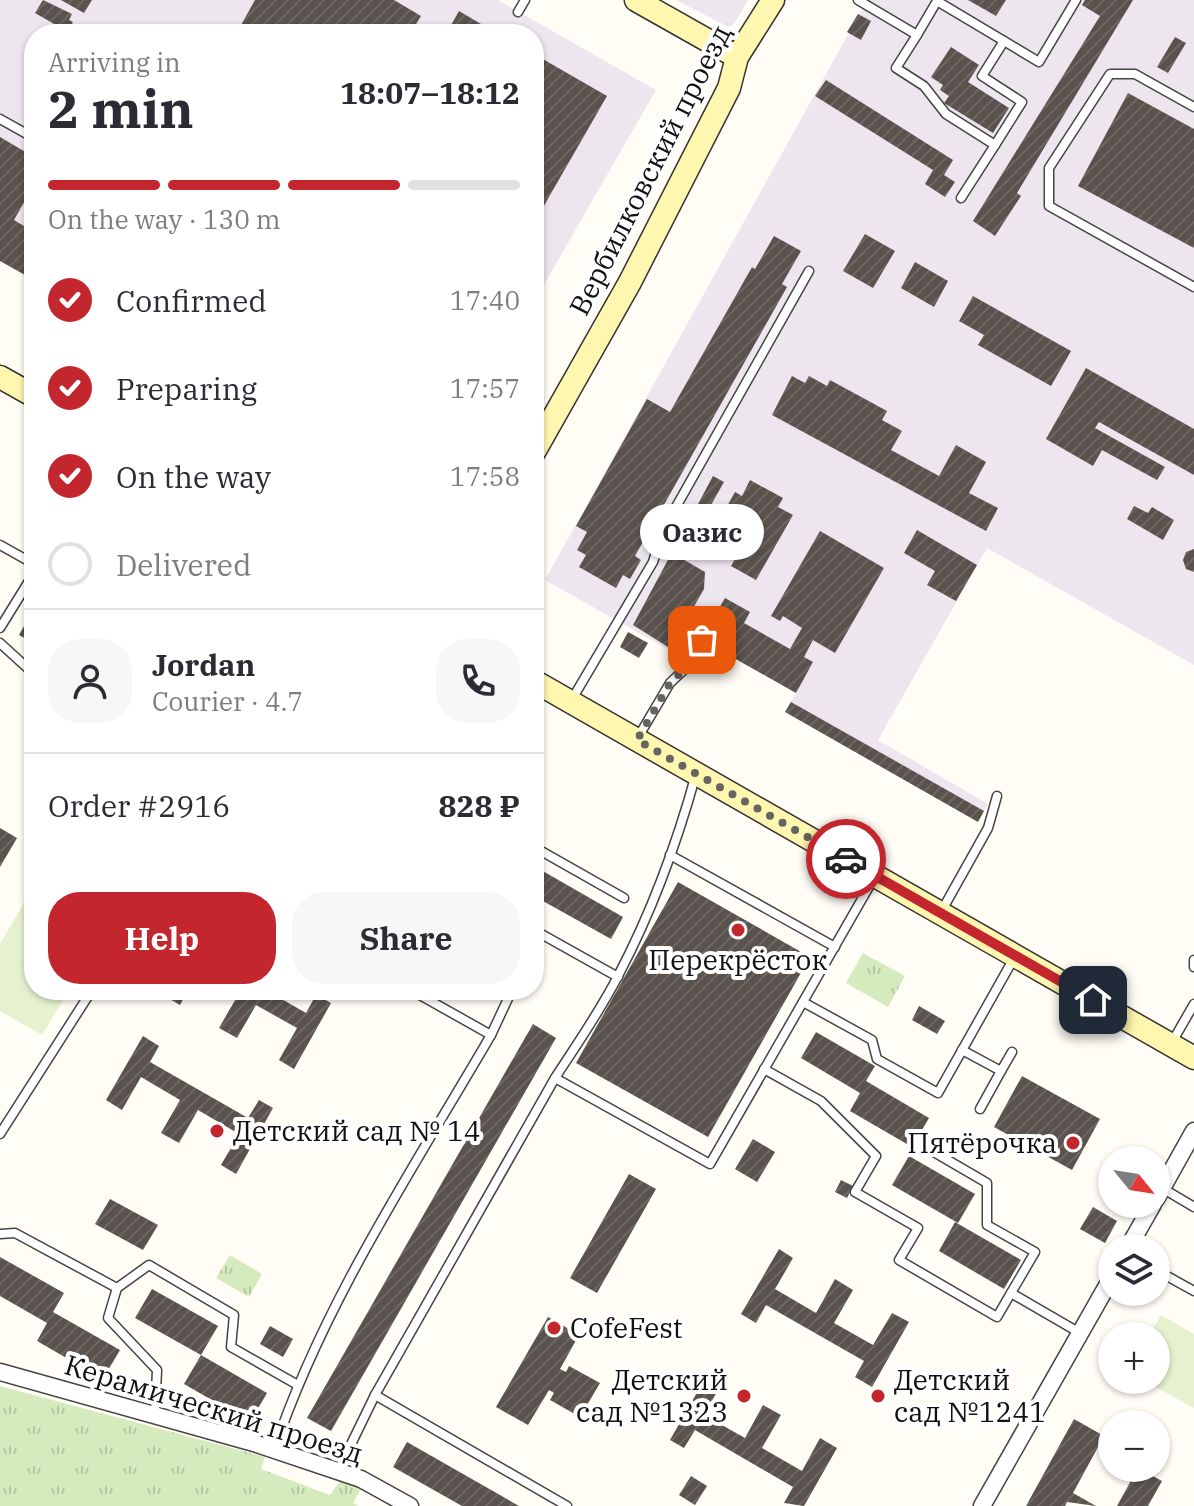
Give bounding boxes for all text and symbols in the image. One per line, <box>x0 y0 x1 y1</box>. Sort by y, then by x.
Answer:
street label: Вербилковский проезд <box>560 18 739 321</box>
text: Arriving in <box>48 45 181 79</box>
text: 18:07–18:12 <box>340 73 520 112</box>
text: 2 min <box>48 75 194 142</box>
text: On the way · 130 m <box>48 202 281 236</box>
icon: check <box>48 278 92 322</box>
text: Confirmed <box>116 281 267 320</box>
text: 17:40 <box>450 283 520 317</box>
icon: check <box>48 366 92 410</box>
text: Preparing <box>116 369 257 408</box>
text: 17:57 <box>450 371 520 405</box>
icon: check <box>48 454 92 498</box>
text: On the way <box>116 457 271 496</box>
text: 17:58 <box>450 459 520 493</box>
callout: Оазис <box>640 504 764 560</box>
text: Оазис <box>662 515 742 549</box>
text: Delivered <box>116 545 251 584</box>
pin <box>668 606 736 674</box>
icon: bag <box>680 618 724 662</box>
button: person <box>48 639 132 723</box>
button: phone <box>436 639 520 723</box>
text: Jordan <box>152 645 255 684</box>
text: Courier · 4.7 <box>152 684 303 718</box>
text: Order #2916 <box>48 786 230 825</box>
text: 828 ₽ <box>439 786 520 825</box>
courier <box>806 819 886 899</box>
icon: car <box>824 837 868 881</box>
button: Help <box>48 892 276 984</box>
button: Share <box>292 892 520 984</box>
marker: Перекрёсток <box>729 921 747 939</box>
place label: Перекрёсток <box>648 941 828 978</box>
pin <box>1059 966 1127 1034</box>
icon: home <box>1071 978 1115 1022</box>
place label: Детский сад № 14 <box>233 1112 481 1149</box>
marker: Детский сад № 14 <box>208 1122 226 1140</box>
place label: Пятёрочка <box>907 1124 1057 1161</box>
marker: Пятёрочка <box>1064 1134 1082 1152</box>
north arrow <box>1098 1146 1170 1218</box>
map controls <box>1098 1146 1170 1482</box>
button: layers <box>1098 1234 1170 1306</box>
place label: CofeFest <box>570 1309 683 1346</box>
marker: CofeFest <box>545 1319 563 1337</box>
button: + <box>1098 1322 1170 1394</box>
street label: Керамический проезд <box>60 1345 368 1472</box>
place label: Детский сад №1323 <box>576 1361 728 1430</box>
place label: Детский сад №1241 <box>894 1361 1046 1430</box>
marker: Детский сад №1323 <box>735 1387 753 1405</box>
marker: Детский сад №1241 <box>869 1387 887 1405</box>
button: − <box>1098 1410 1170 1482</box>

